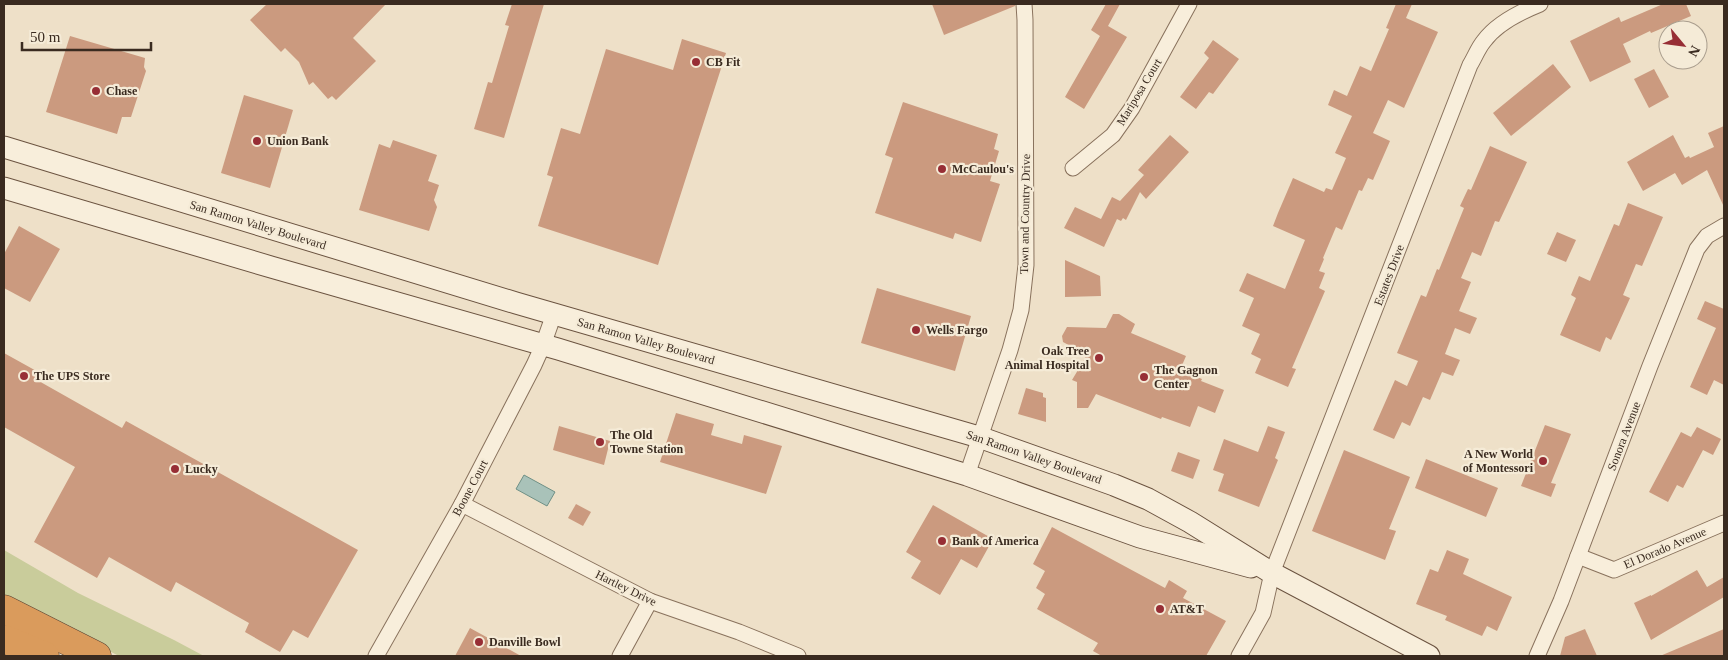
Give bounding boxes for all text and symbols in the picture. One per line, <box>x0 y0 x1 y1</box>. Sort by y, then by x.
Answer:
scale bar <box>22 20 151 52</box>
north arrow <box>1658 20 1708 70</box>
text: 50 m <box>30 29 61 45</box>
text: N <box>1685 43 1703 59</box>
place label: CB Fit <box>706 55 740 69</box>
street label: Mariposa Court <box>1114 55 1165 128</box>
marker: CB Fit <box>690 56 702 68</box>
place label: Chase <box>106 84 138 98</box>
marker: Chase <box>90 85 102 97</box>
place label: Union Bank <box>267 134 329 148</box>
marker: Union Bank <box>251 135 263 147</box>
street label: Town and Country Drive <box>1017 154 1033 274</box>
place label: McCaulou's <box>952 162 1014 176</box>
marker: McCaulou's <box>936 163 948 175</box>
street label: San Ramon Valley Boulevard <box>188 198 328 252</box>
street label: Estates Drive <box>1371 242 1407 308</box>
street label: San Ramon Valley Boulevard <box>576 315 716 367</box>
place label: Wells Fargo <box>926 323 988 337</box>
marker: Wells Fargo <box>910 324 922 336</box>
place label: Oak Tree Animal Hospital <box>1005 344 1090 372</box>
marker: Oak Tree Animal Hospital <box>1093 352 1105 364</box>
place label: The Gagnon Center <box>1154 363 1218 391</box>
place label: The UPS Store <box>34 369 110 383</box>
marker: The UPS Store <box>18 370 30 382</box>
marker: The Gagnon Center <box>1138 371 1150 383</box>
street label: Sonora Avenue <box>1604 400 1644 472</box>
street label: San Ramon Valley Boulevard <box>965 427 1103 487</box>
place label: The Old Towne Station <box>610 428 684 456</box>
marker: The Old Towne Station <box>594 436 606 448</box>
place label: A New World of Montessori <box>1463 447 1534 475</box>
marker: A New World of Montessori <box>1537 455 1549 467</box>
street label: Boone Court <box>449 457 491 519</box>
place label: Lucky <box>185 462 218 476</box>
marker: Lucky <box>169 463 181 475</box>
street label: El Dorado Avenue <box>1622 524 1708 572</box>
place label: Bank of America <box>952 534 1039 548</box>
marker: Bank of America <box>936 535 948 547</box>
street label: Hartley Drive <box>593 567 659 609</box>
place label: AT&T <box>1170 602 1204 616</box>
marker: AT&T <box>1154 603 1166 615</box>
place label: Danville Bowl <box>489 635 561 649</box>
marker: Danville Bowl <box>473 636 485 648</box>

